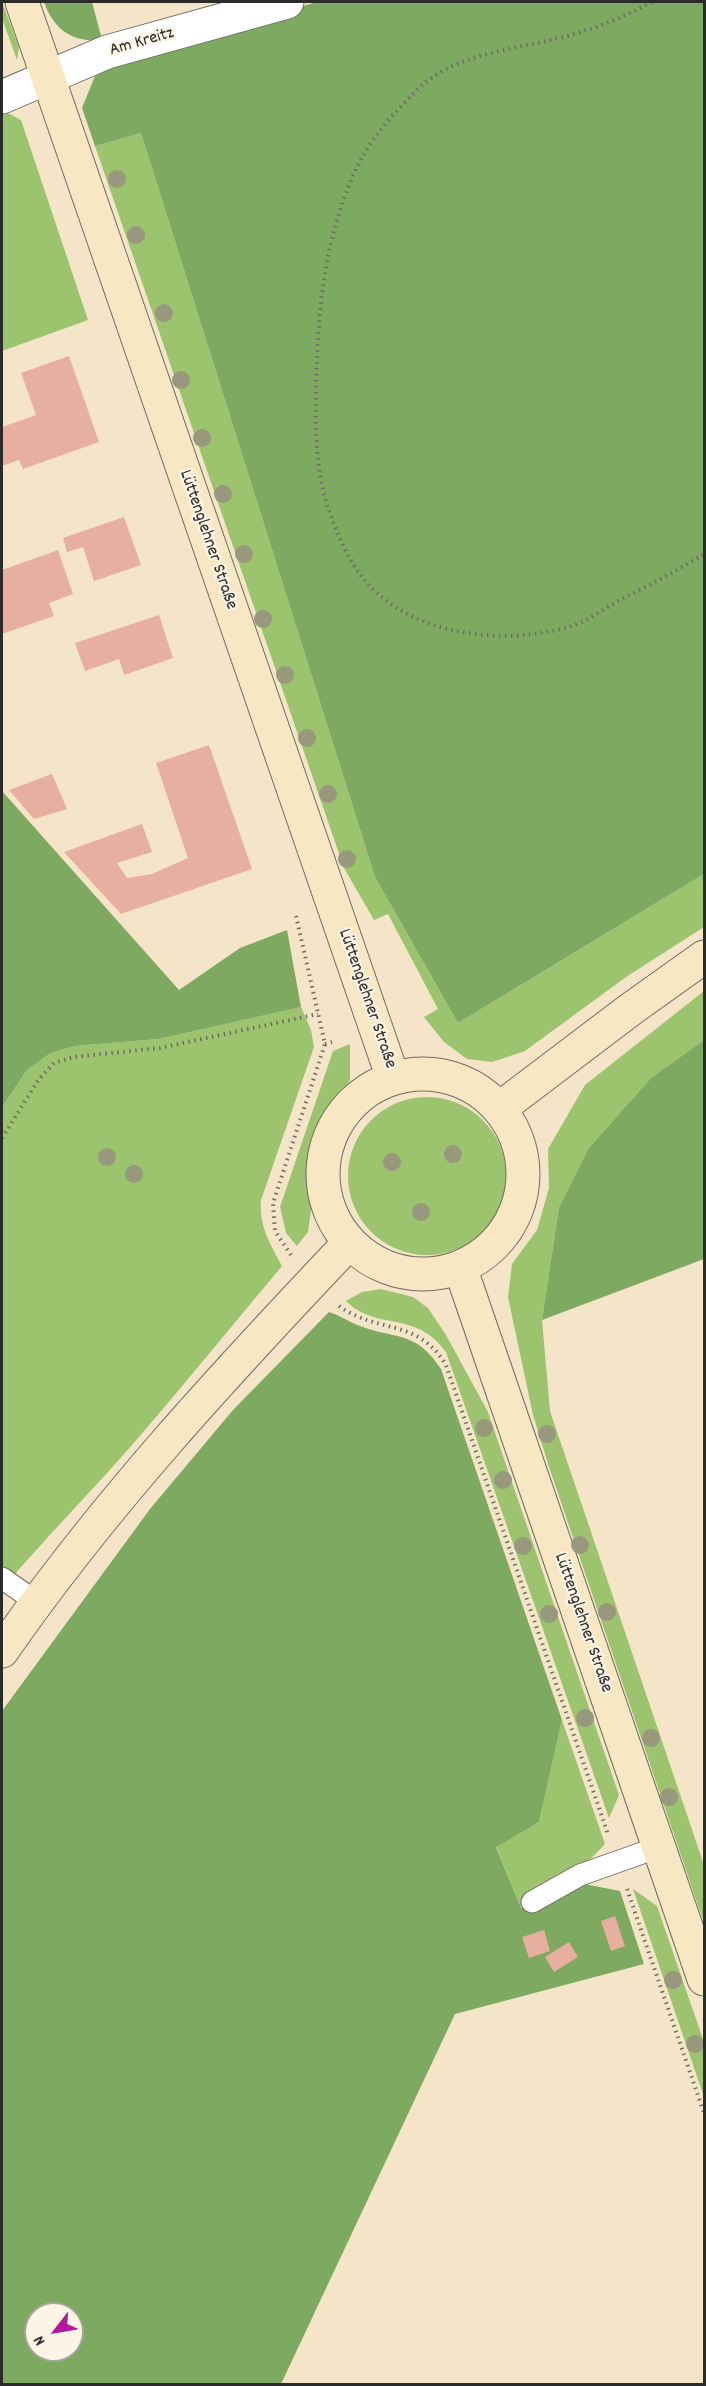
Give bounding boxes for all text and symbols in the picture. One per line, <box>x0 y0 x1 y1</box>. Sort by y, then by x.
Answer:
street label: Am Kreitz <box>107 24 177 62</box>
street label: Lüttenglehner Straße <box>173 467 241 613</box>
street label: Lüttenglehner Straße <box>332 926 400 1072</box>
street label: Lüttenglehner Straße <box>548 1550 616 1696</box>
north arrow <box>24 2302 84 2362</box>
text: N <box>28 2331 52 2350</box>

